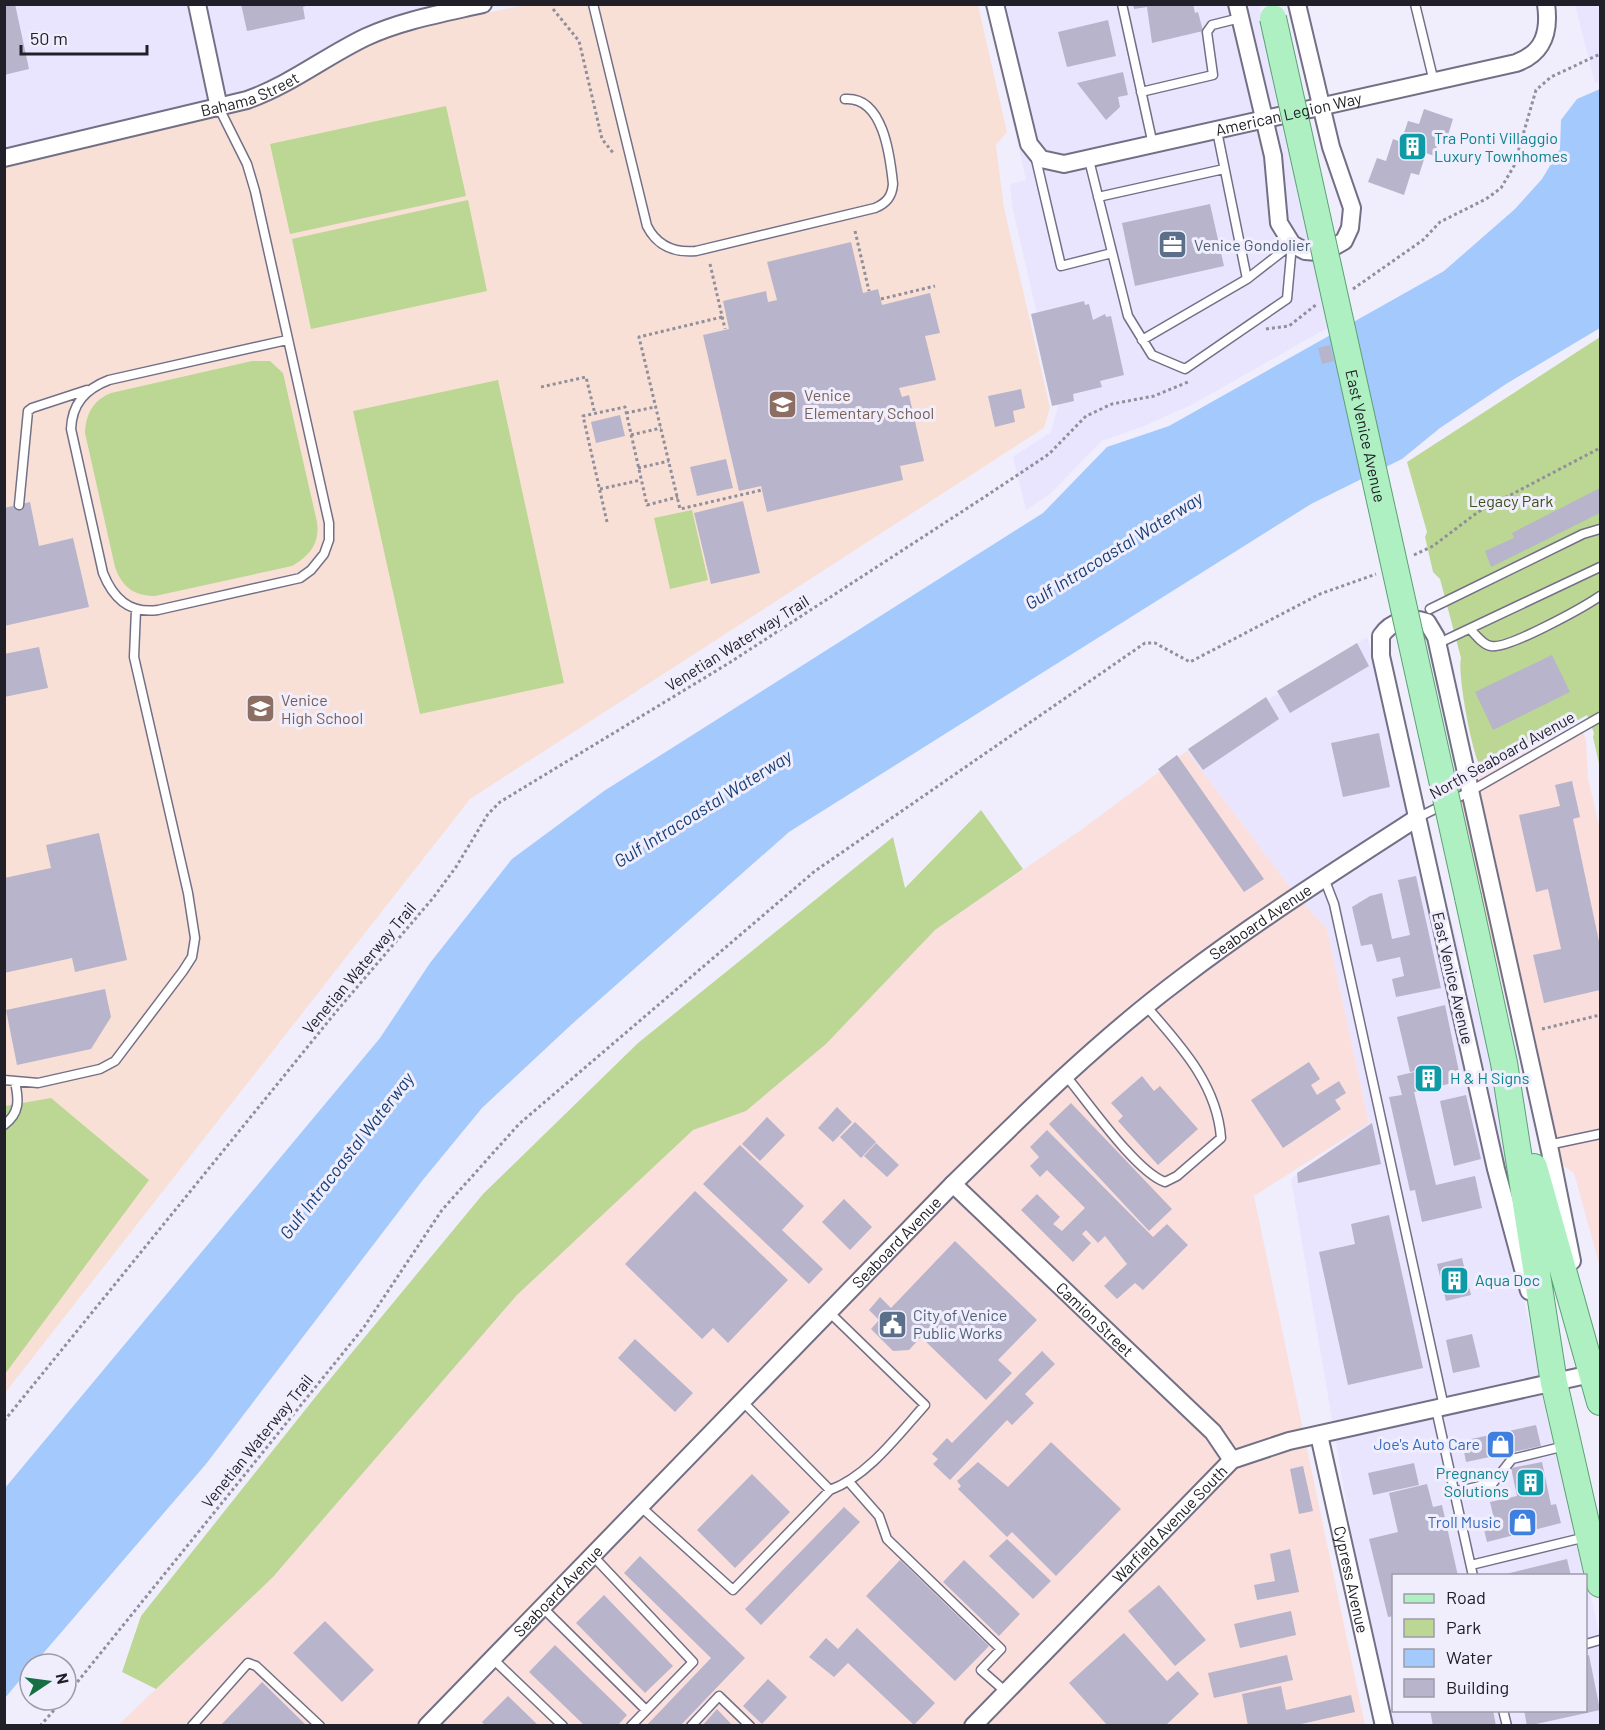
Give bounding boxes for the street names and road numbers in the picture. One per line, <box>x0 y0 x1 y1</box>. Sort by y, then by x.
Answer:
street label: Bahama Street <box>199 67 302 120</box>
street label: American Legion Way <box>1214 88 1364 139</box>
street label: East Venice Avenue <box>1342 368 1390 504</box>
street label: Venetian Waterway Trail <box>661 591 812 695</box>
street label: North Seaboard Avenue <box>1426 707 1578 802</box>
street label: Seaboard Avenue <box>1205 879 1315 963</box>
street label: Venetian Waterway Trail <box>298 898 419 1037</box>
street label: East Venice Avenue <box>1429 910 1478 1046</box>
street label: Seaboard Avenue <box>847 1192 945 1292</box>
street label: Camion Street <box>1053 1278 1138 1360</box>
street label: Venetian Waterway Trail <box>197 1370 316 1511</box>
street label: Warfield Avenue South <box>1108 1461 1231 1586</box>
street label: Cypress Avenue <box>1331 1524 1373 1635</box>
street label: Seaboard Avenue <box>509 1541 606 1640</box>

